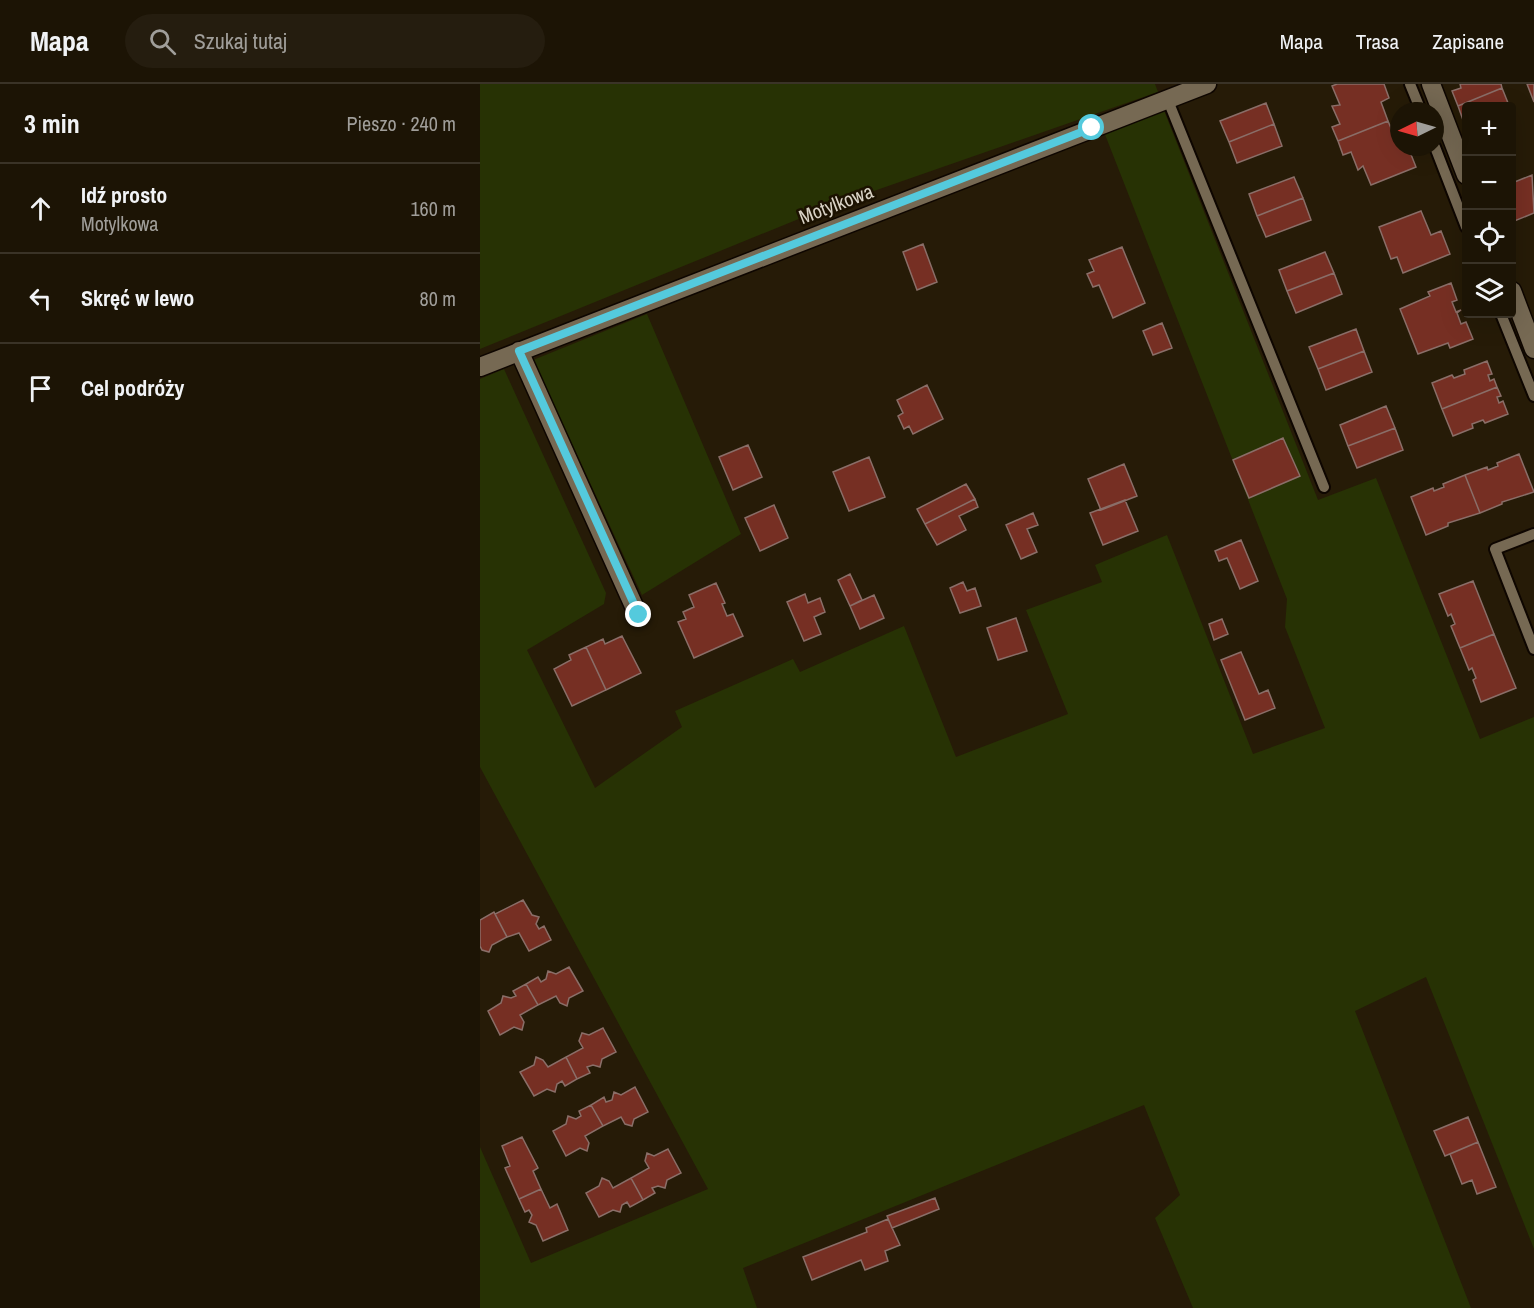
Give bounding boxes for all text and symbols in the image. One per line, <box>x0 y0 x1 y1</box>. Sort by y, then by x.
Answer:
search box <box>125 14 545 68</box>
text: Mapa <box>30 22 89 60</box>
icon: search <box>146 25 179 58</box>
text: Szukaj tutaj <box>194 26 287 56</box>
text: Mapa <box>1280 27 1323 56</box>
text: Trasa <box>1356 27 1399 56</box>
text: Zapisane <box>1432 27 1504 56</box>
north arrow <box>1390 102 1444 156</box>
map controls <box>1462 102 1516 318</box>
button: + <box>1462 102 1516 156</box>
text: 3 min <box>24 106 80 141</box>
text: Pieszo · 240 m <box>347 110 456 137</box>
route start <box>1078 114 1104 140</box>
button: − <box>1462 156 1516 210</box>
street label: Motylkowa <box>795 177 877 230</box>
text: Idź prosto <box>81 180 167 210</box>
icon: ahead <box>24 192 57 225</box>
text: 160 m <box>410 195 456 222</box>
text: Motylkowa <box>81 210 158 237</box>
button: locate <box>1462 210 1516 264</box>
button: layers <box>1462 264 1516 318</box>
icon: left <box>24 282 57 315</box>
text: Skręć w lewo <box>81 283 194 313</box>
text: 80 m <box>420 285 456 312</box>
icon: arrive <box>24 372 57 405</box>
text: Cel podróży <box>81 373 184 403</box>
route end <box>625 601 651 627</box>

